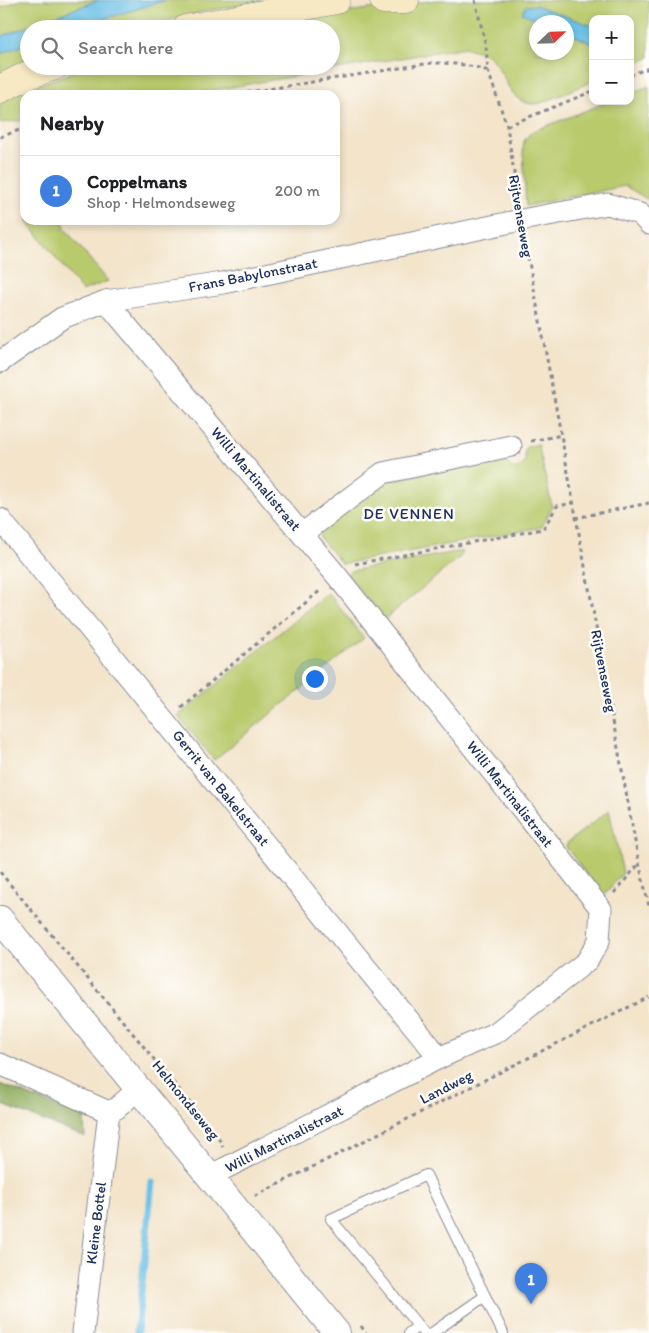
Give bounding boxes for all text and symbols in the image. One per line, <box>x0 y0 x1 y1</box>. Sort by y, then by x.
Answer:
north arrow <box>529 15 574 60</box>
map controls <box>589 15 634 105</box>
button: + <box>589 15 634 60</box>
search box <box>20 20 340 75</box>
icon: search <box>38 34 66 62</box>
text: Search here <box>78 36 173 59</box>
button: − <box>589 60 634 105</box>
text: Nearby <box>40 110 104 135</box>
text: Coppelmans <box>87 170 187 193</box>
street label: Rijtvenseweg <box>505 173 537 259</box>
text: 1 <box>52 181 60 200</box>
text: 200 m <box>275 181 320 200</box>
text: Shop · Helmondseweg <box>87 193 235 212</box>
street label: Frans Babylonstraat <box>187 254 319 296</box>
street label: Willi Martinalistraat <box>207 423 305 535</box>
district label: DE VENNEN <box>363 504 455 523</box>
street label: Rijtvenseweg <box>587 628 621 714</box>
your location <box>302 666 328 692</box>
street label: Gerrit van Bakelstraat <box>169 726 274 850</box>
street label: Willi Martinalistraat <box>463 737 557 851</box>
street label: Helmondseweg <box>148 1057 224 1144</box>
street label: Landweg <box>417 1066 476 1108</box>
street label: Willi Martinalistraat <box>222 1101 346 1177</box>
street label: Kleine Bottel <box>82 1180 110 1265</box>
pin: 1 <box>515 1263 547 1304</box>

